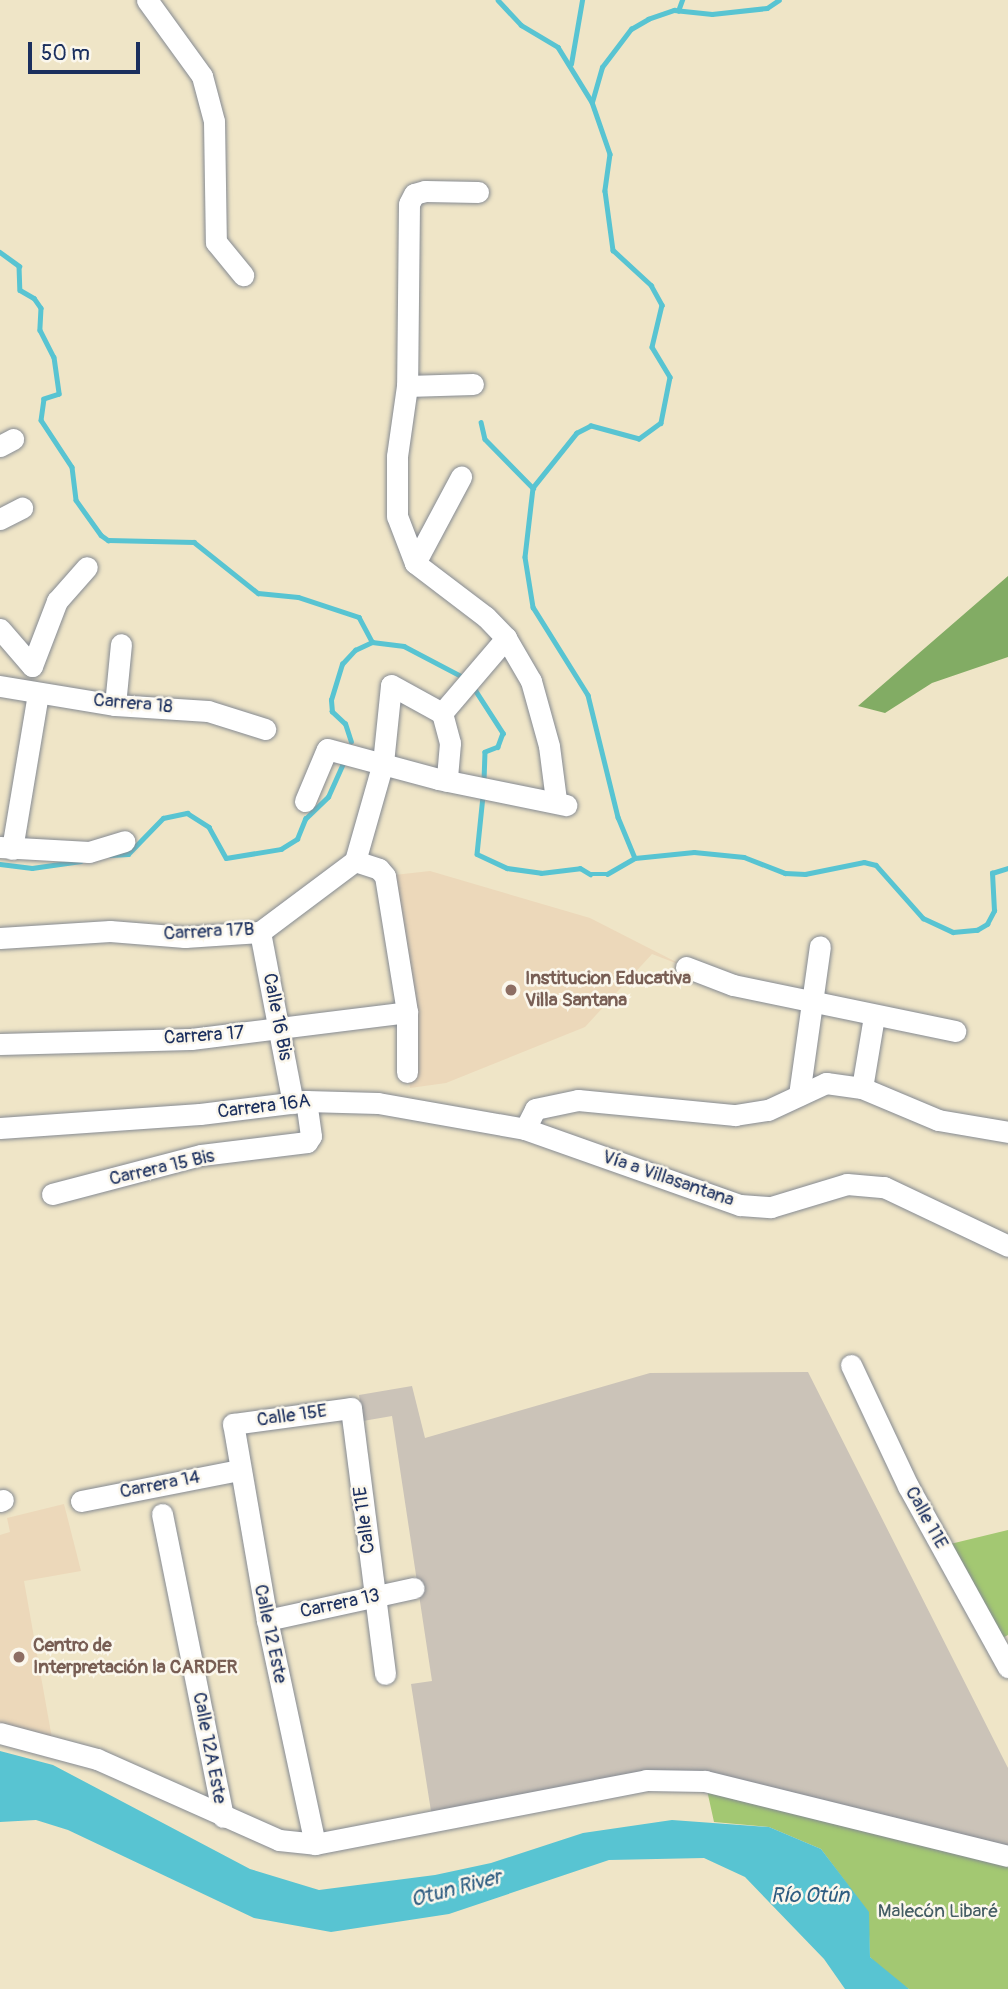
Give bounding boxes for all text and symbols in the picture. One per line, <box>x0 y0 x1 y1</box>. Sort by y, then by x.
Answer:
scale bar <box>32 28 144 72</box>
text: 50 m <box>41 40 90 67</box>
street label: Carrera 18 <box>92 689 174 719</box>
street label: Carrera 17B <box>163 918 255 946</box>
place label: Institucion Educativa Villa Santana <box>525 968 691 1012</box>
street label: Calle 16 Bis <box>257 971 297 1063</box>
marker: Institucion Educativa Villa Santana <box>503 982 519 998</box>
street label: Carrera 17 <box>163 1022 245 1050</box>
street label: Carrera 16A <box>216 1090 312 1124</box>
street label: Carrera 15 Bis <box>107 1145 217 1191</box>
street label: Vía a Villasantana <box>599 1146 737 1212</box>
street label: Calle 15E <box>255 1400 329 1432</box>
street label: Carrera 14 <box>118 1466 202 1504</box>
street label: Calle 11E <box>900 1483 952 1553</box>
street label: Calle 11E <box>350 1485 380 1555</box>
street label: Calle 12 Este <box>248 1582 292 1686</box>
street label: Carrera 13 <box>298 1584 382 1624</box>
place label: Centro de Interpretación la CARDER <box>33 1635 238 1679</box>
marker: Centro de Interpretación la CARDER <box>11 1649 27 1665</box>
street label: Calle 12A Este <box>187 1690 231 1806</box>
water label: Otun River <box>408 1865 504 1913</box>
water label: Río Otún <box>771 1883 849 1909</box>
park label: Malecón Libaré <box>878 1901 998 1923</box>

